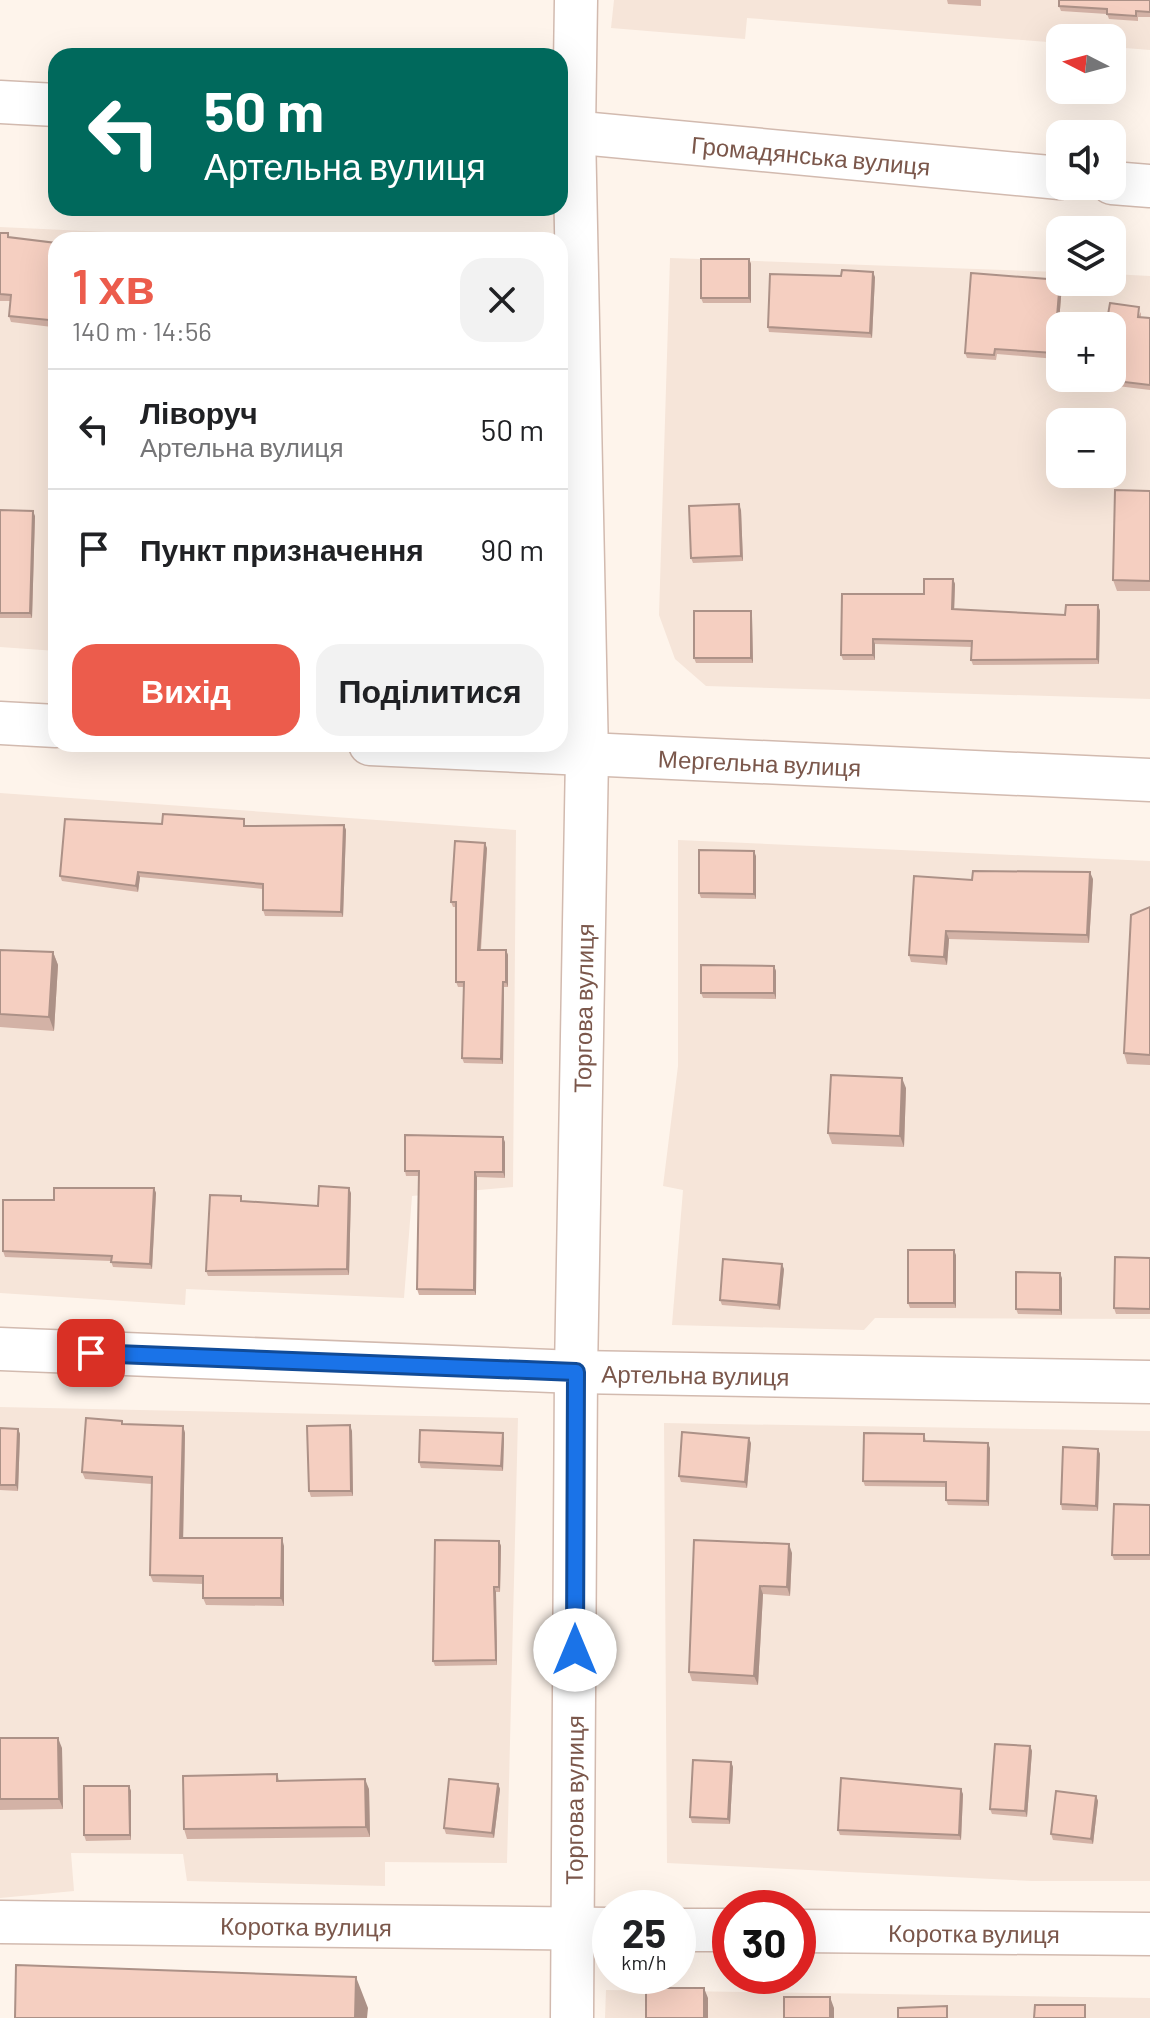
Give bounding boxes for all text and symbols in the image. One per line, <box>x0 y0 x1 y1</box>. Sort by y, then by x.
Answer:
north arrow <box>1046 24 1126 104</box>
map controls <box>1046 24 1126 488</box>
text: 50 m <box>204 76 324 143</box>
icon: left <box>72 80 176 184</box>
button: sound <box>1046 120 1126 200</box>
street label: Громадянська вулиця <box>690 129 932 180</box>
text: Артельна вулиця <box>204 144 486 187</box>
button: layers <box>1046 216 1126 296</box>
text: 1 хв <box>72 256 155 314</box>
button: close <box>460 258 544 342</box>
button: + <box>1046 312 1126 392</box>
text: 140 m · 14:56 <box>72 315 212 346</box>
text: Ліворуч <box>140 394 258 430</box>
icon: left <box>72 407 116 451</box>
button: − <box>1046 408 1126 488</box>
text: 50 m <box>481 411 544 447</box>
text: Артельна вулиця <box>140 431 344 462</box>
icon: arrive <box>72 527 116 571</box>
text: Пункт призначення <box>140 531 424 567</box>
text: 90 m <box>481 531 544 567</box>
button: Вихід <box>72 644 300 736</box>
button: Поділитися <box>316 644 544 736</box>
street label: Мергельна вулиця <box>657 743 862 781</box>
street label: Торгова вулиця <box>566 923 599 1093</box>
pin <box>57 1319 125 1387</box>
icon: arrive <box>69 1331 113 1375</box>
street label: Артельна вулиця <box>601 1358 790 1390</box>
position arrow <box>533 1608 617 1692</box>
street label: Торгова вулиця <box>558 1715 588 1885</box>
speed limit sign: 30 <box>712 1890 816 1994</box>
text: 25 <box>622 1908 666 1956</box>
street label: Коротка вулиця <box>220 1910 392 1941</box>
street label: Коротка вулиця <box>888 1917 1060 1948</box>
text: km/h <box>621 1950 667 1974</box>

